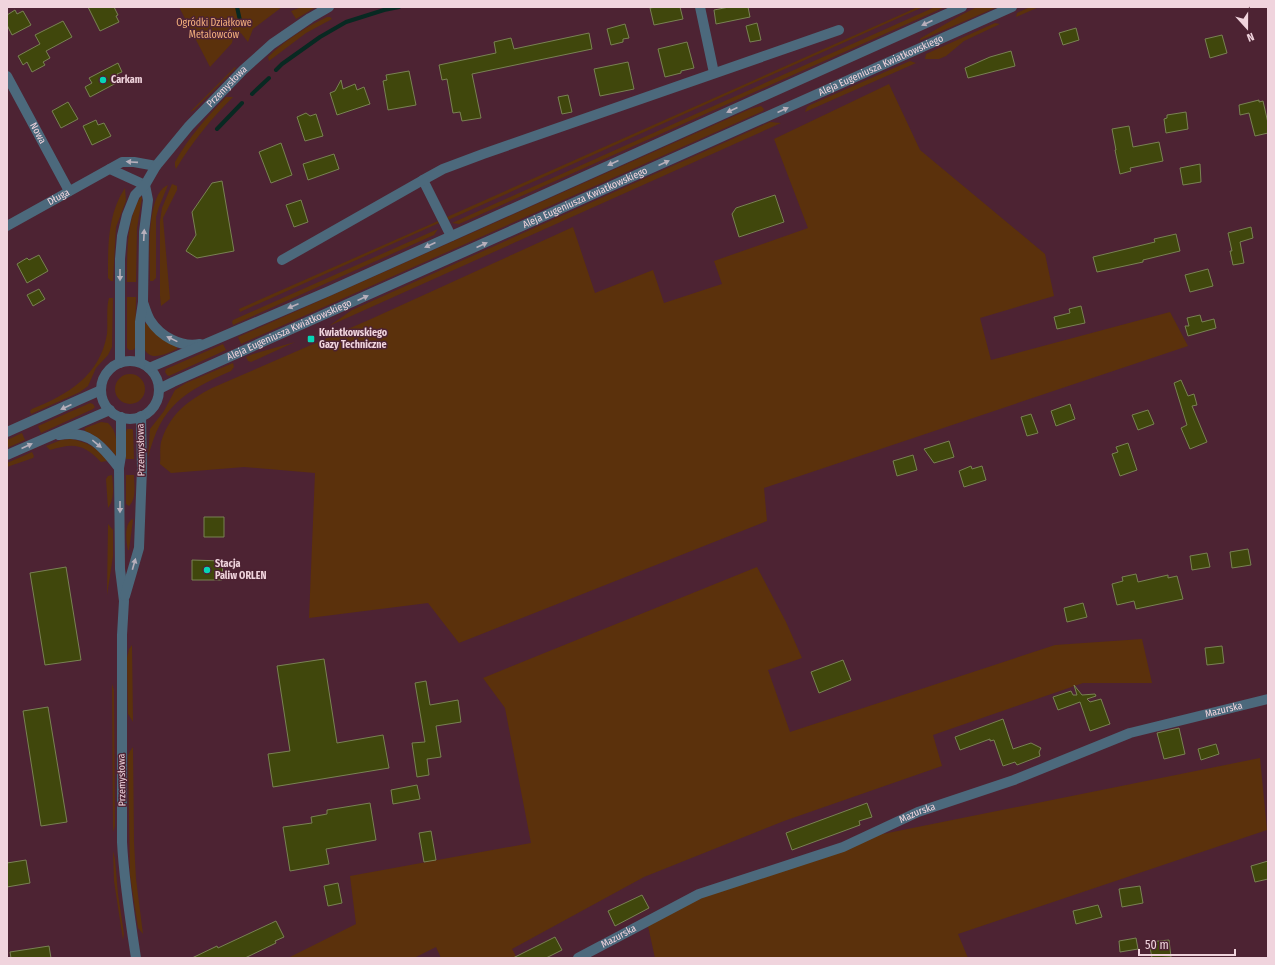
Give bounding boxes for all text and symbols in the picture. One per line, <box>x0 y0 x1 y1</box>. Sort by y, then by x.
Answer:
north arrow <box>1227 8 1267 48</box>
park label: Ogródki Działkowe Metalowców <box>176 17 252 41</box>
one-way arrow <box>921 20 932 26</box>
text: N <box>1245 30 1256 44</box>
street label: Aleja Eugeniusza Kwiatkowskiego <box>817 32 945 99</box>
street label: Przemysłowa <box>204 63 250 110</box>
place label: Carkam <box>111 74 143 86</box>
marker: Carkam <box>98 75 108 85</box>
one-way arrow <box>726 107 737 113</box>
one-way arrow <box>777 107 788 113</box>
street label: Nowa <box>27 120 49 146</box>
one-way arrow <box>126 159 138 166</box>
one-way arrow <box>607 160 619 167</box>
one-way arrow <box>658 160 670 166</box>
street label: Aleja Eugeniusza Kwiatkowskiego <box>521 165 649 231</box>
street label: Długa <box>45 186 72 208</box>
one-way arrow <box>140 229 147 241</box>
one-way arrow <box>476 241 488 247</box>
one-way arrow <box>425 242 436 248</box>
one-way arrow <box>117 269 123 282</box>
one-way arrow <box>357 295 369 301</box>
street label: Aleja Eugeniusza Kwiatkowskiego <box>225 297 354 363</box>
one-way arrow <box>288 303 299 309</box>
place label: Kwiatkowskiego Gazy Techniczne <box>319 327 388 351</box>
marker: Kwiatkowskiego Gazy Techniczne <box>306 334 316 344</box>
one-way arrow <box>167 336 178 343</box>
one-way arrow <box>60 404 71 410</box>
street label: Przemysłowa <box>135 423 147 477</box>
one-way arrow <box>92 440 103 448</box>
one-way arrow <box>21 443 33 449</box>
one-way arrow <box>117 501 123 514</box>
one-way arrow <box>132 558 138 570</box>
place label: Stacja Paliw ORLEN <box>215 558 266 582</box>
marker: Stacja Paliw ORLEN <box>202 565 212 575</box>
street label: Mazurska <box>1204 699 1244 720</box>
street label: Przemysłowa <box>116 753 128 807</box>
street label: Mazurska <box>897 801 937 826</box>
street label: Mazurska <box>599 922 638 951</box>
scale bar <box>1139 931 1235 957</box>
text: 50 m <box>1145 938 1169 952</box>

